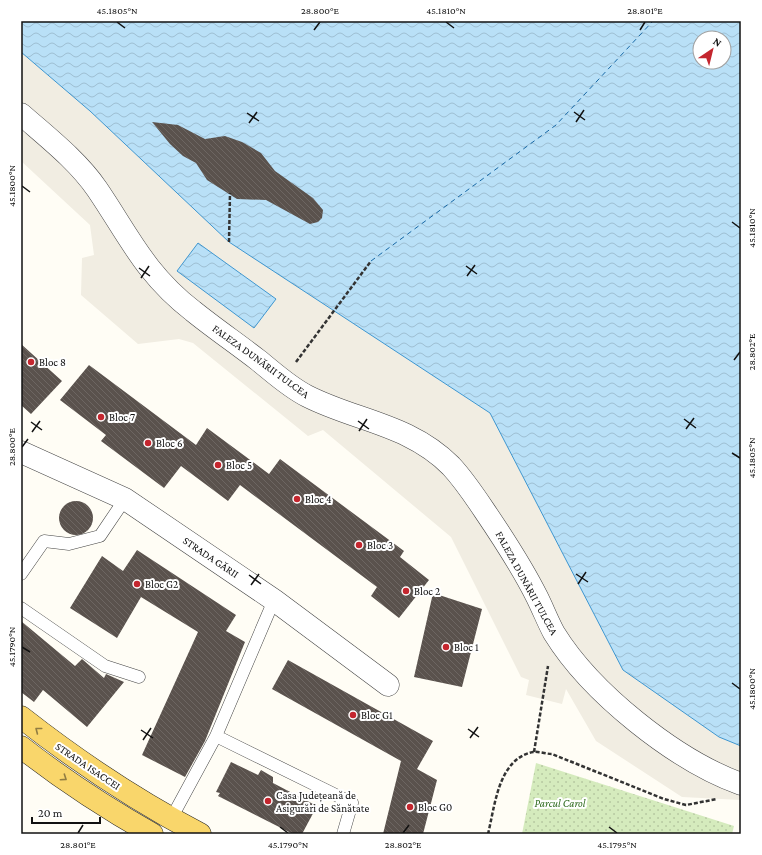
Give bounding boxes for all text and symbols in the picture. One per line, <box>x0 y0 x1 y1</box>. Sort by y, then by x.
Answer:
text: 45.1805°N <box>96 5 138 16</box>
text: 28.800°E <box>301 5 340 16</box>
text: 45.1810°N <box>426 5 466 16</box>
text: 28.801°E <box>627 5 663 16</box>
north arrow <box>692 30 732 70</box>
text: N <box>711 35 725 49</box>
text: 45.1800°N <box>6 165 17 207</box>
text: 45.1810°N <box>746 208 757 248</box>
street label: FALEZA DUNĂRII TULCEA <box>210 322 312 401</box>
text: 28.802°E <box>746 333 757 370</box>
place label: Bloc 8 <box>39 356 66 368</box>
marker: Bloc 8 <box>26 357 36 367</box>
place label: Bloc 7 <box>109 411 135 423</box>
marker: Bloc 7 <box>96 412 106 422</box>
text: 28.800°E <box>6 427 17 466</box>
place label: Bloc 6 <box>156 437 183 449</box>
text: 45.1805°N <box>746 437 757 479</box>
marker: Bloc 6 <box>143 438 153 448</box>
place label: Bloc 5 <box>226 459 252 471</box>
marker: Bloc 5 <box>213 460 223 470</box>
place label: Bloc 4 <box>305 493 332 505</box>
marker: Bloc 4 <box>292 494 302 504</box>
street label: FALEZA DUNĂRII TULCEA <box>493 529 561 638</box>
street label: STRADA GĂRII <box>181 534 241 580</box>
place label: Bloc 3 <box>367 539 393 551</box>
marker: Bloc 3 <box>354 540 364 550</box>
place label: Bloc G2 <box>145 578 178 590</box>
marker: Bloc G2 <box>132 579 142 589</box>
place label: Bloc 2 <box>414 585 440 597</box>
marker: Bloc 2 <box>401 586 411 596</box>
text: 45.1790°N <box>6 626 17 667</box>
place label: Bloc 1 <box>454 641 479 653</box>
marker: Bloc 1 <box>441 642 451 652</box>
text: 45.1800°N <box>746 668 757 710</box>
place label: Bloc G1 <box>361 709 393 721</box>
marker: Bloc G1 <box>348 710 358 720</box>
one-way arrow <box>35 728 42 735</box>
street label: STRADA ISACCEI <box>53 740 123 792</box>
one-way arrow <box>60 774 67 781</box>
place label: Casa Județeană de Asigurări de Sănătate <box>276 789 369 815</box>
marker: Casa Județeană de Asigurări de Sănătate <box>263 796 273 806</box>
park label: Parcul Carol <box>535 797 586 809</box>
scale bar <box>32 799 100 825</box>
place label: Bloc G0 <box>418 801 452 813</box>
marker: Bloc G0 <box>405 802 415 812</box>
text: 20 m <box>38 806 63 820</box>
text: 28.801°E <box>60 839 96 850</box>
text: 45.1790°N <box>268 839 309 850</box>
text: 28.802°E <box>385 839 422 850</box>
text: 45.1795°N <box>597 839 637 850</box>

